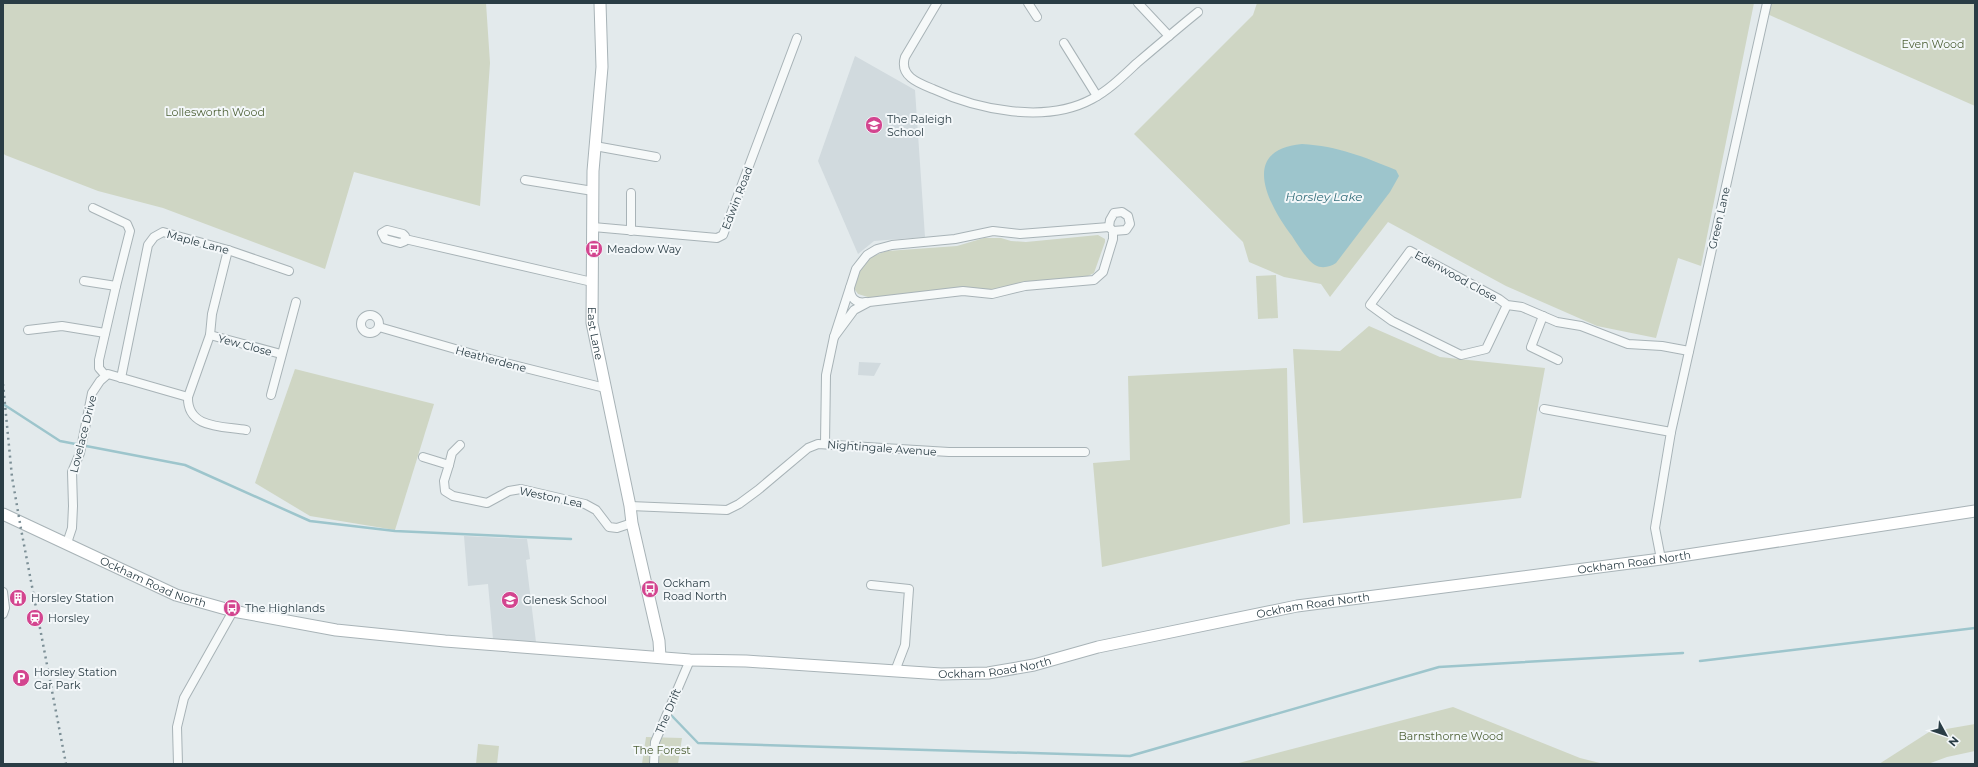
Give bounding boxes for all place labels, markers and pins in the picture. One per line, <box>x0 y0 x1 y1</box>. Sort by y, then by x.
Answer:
place label: The Raleigh School <box>887 112 952 139</box>
school or university icon: The Raleigh School <box>864 115 884 135</box>
bus stop icon: Meadow Way <box>584 239 604 259</box>
place label: Meadow Way <box>607 242 681 256</box>
place label: Ockham Road North <box>663 576 727 603</box>
bus stop icon: Ockham Road North <box>640 579 660 599</box>
building icon: Horsley Station <box>8 588 28 608</box>
school or university icon: Glenesk School <box>500 590 520 610</box>
place label: Horsley Station <box>31 591 114 605</box>
place label: Glenesk School <box>523 593 607 607</box>
bus stop icon: The Highlands <box>222 598 242 618</box>
place label: The Highlands <box>245 601 325 615</box>
station icon: Horsley <box>25 608 45 628</box>
place label: Horsley <box>48 611 89 625</box>
place label: Horsley Station Car Park <box>34 665 117 692</box>
parking icon: Horsley Station Car Park <box>11 668 31 688</box>

